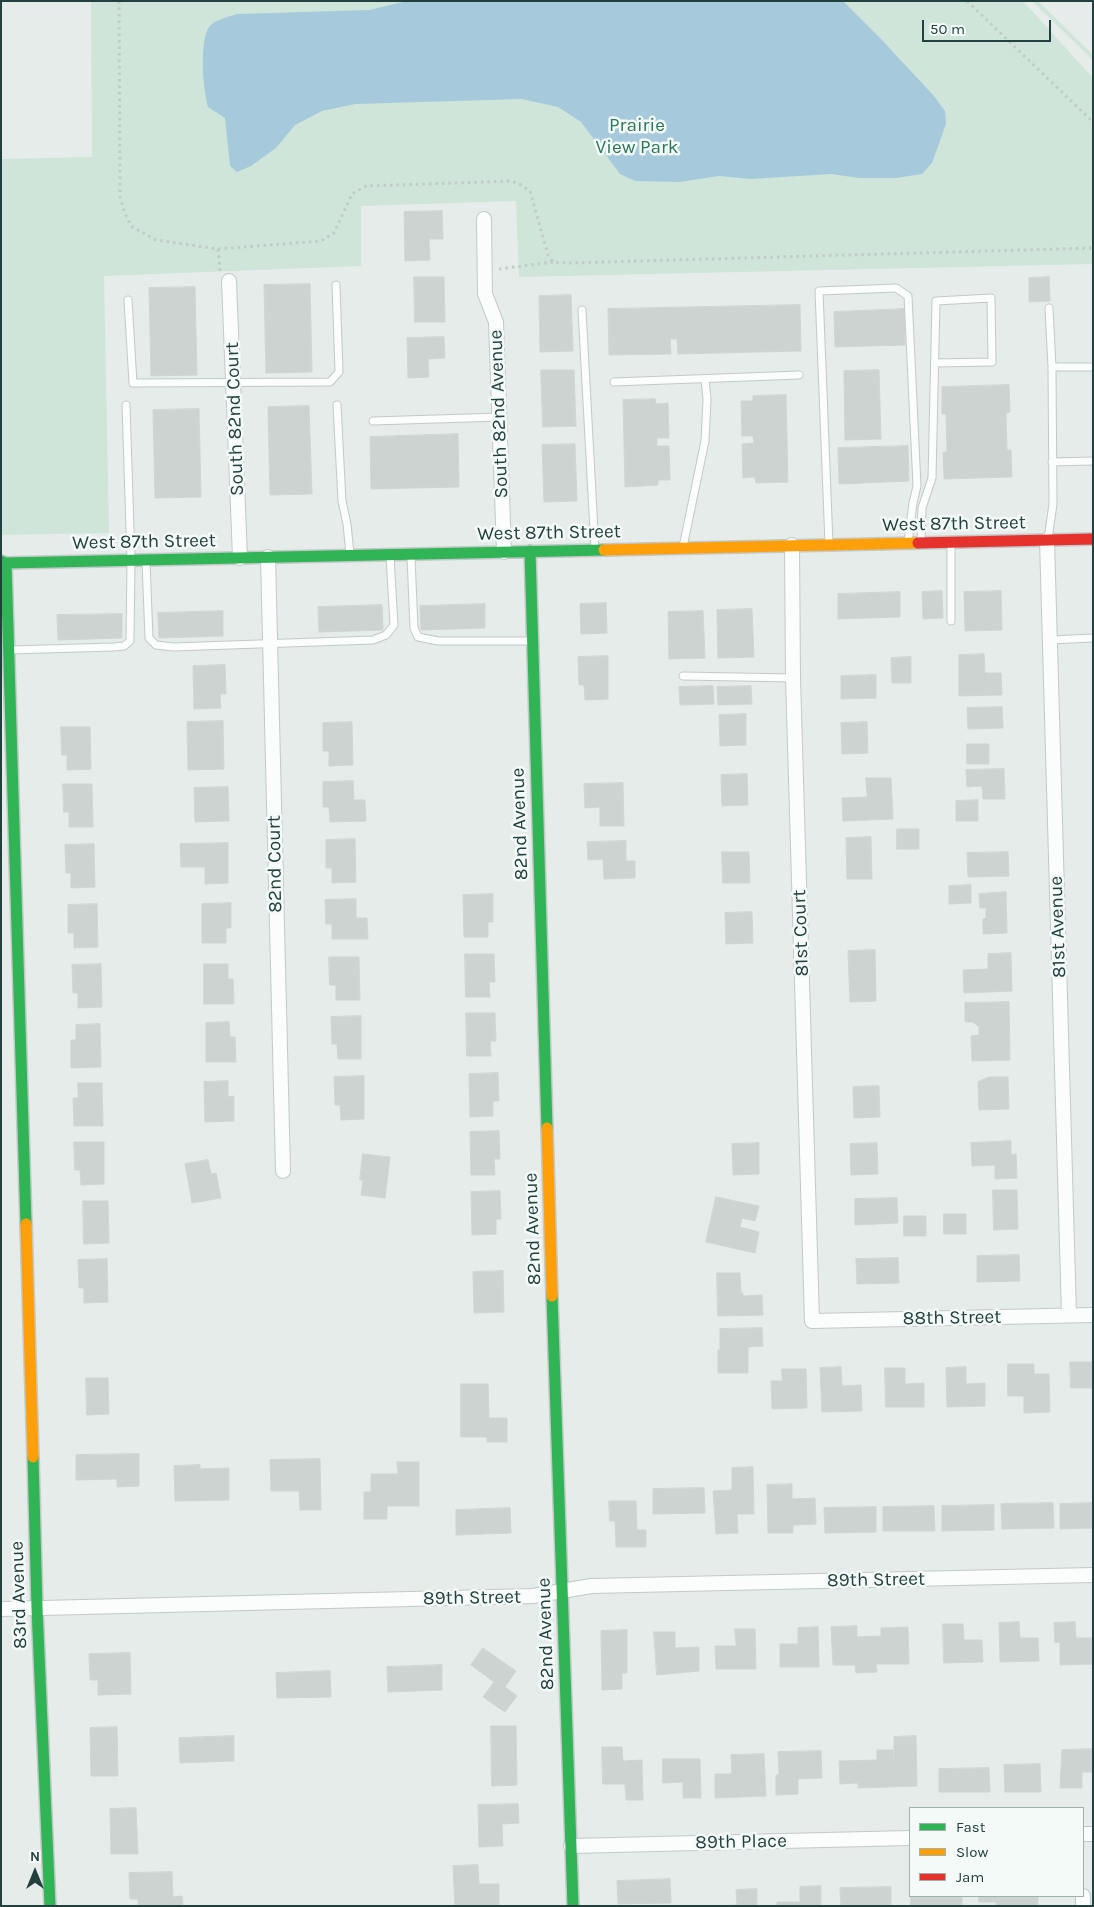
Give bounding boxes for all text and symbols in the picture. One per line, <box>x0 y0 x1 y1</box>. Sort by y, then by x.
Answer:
scale bar <box>924 10 1053 42</box>
text: 50 m <box>930 20 965 38</box>
park label: Prairie View Park <box>596 115 678 159</box>
street label: South 82nd Avenue <box>485 329 513 499</box>
street label: South 82nd Court <box>221 342 249 496</box>
street label: West 87th Street <box>882 511 1026 537</box>
street label: West 87th Street <box>477 520 621 546</box>
street label: West 87th Street <box>72 529 216 555</box>
street label: 82nd Avenue <box>507 767 533 881</box>
street label: 82nd Court <box>263 815 287 913</box>
street label: 81st Avenue <box>1045 876 1071 978</box>
street label: 81st Court <box>788 889 814 977</box>
street label: 82nd Avenue <box>520 1172 546 1286</box>
street label: 88th Street <box>902 1306 1002 1330</box>
street label: 83rd Avenue <box>6 1541 32 1649</box>
street label: 89th Street <box>827 1568 925 1592</box>
street label: 82nd Avenue <box>533 1577 559 1691</box>
street label: 89th Street <box>423 1586 521 1610</box>
legend <box>909 1807 1084 1897</box>
text: Fast <box>956 1818 985 1836</box>
street label: 89th Place <box>695 1830 787 1854</box>
text: Slow <box>956 1843 988 1861</box>
north arrow <box>10 1847 60 1897</box>
text: N <box>30 1848 40 1865</box>
text: Jam <box>956 1868 984 1886</box>

